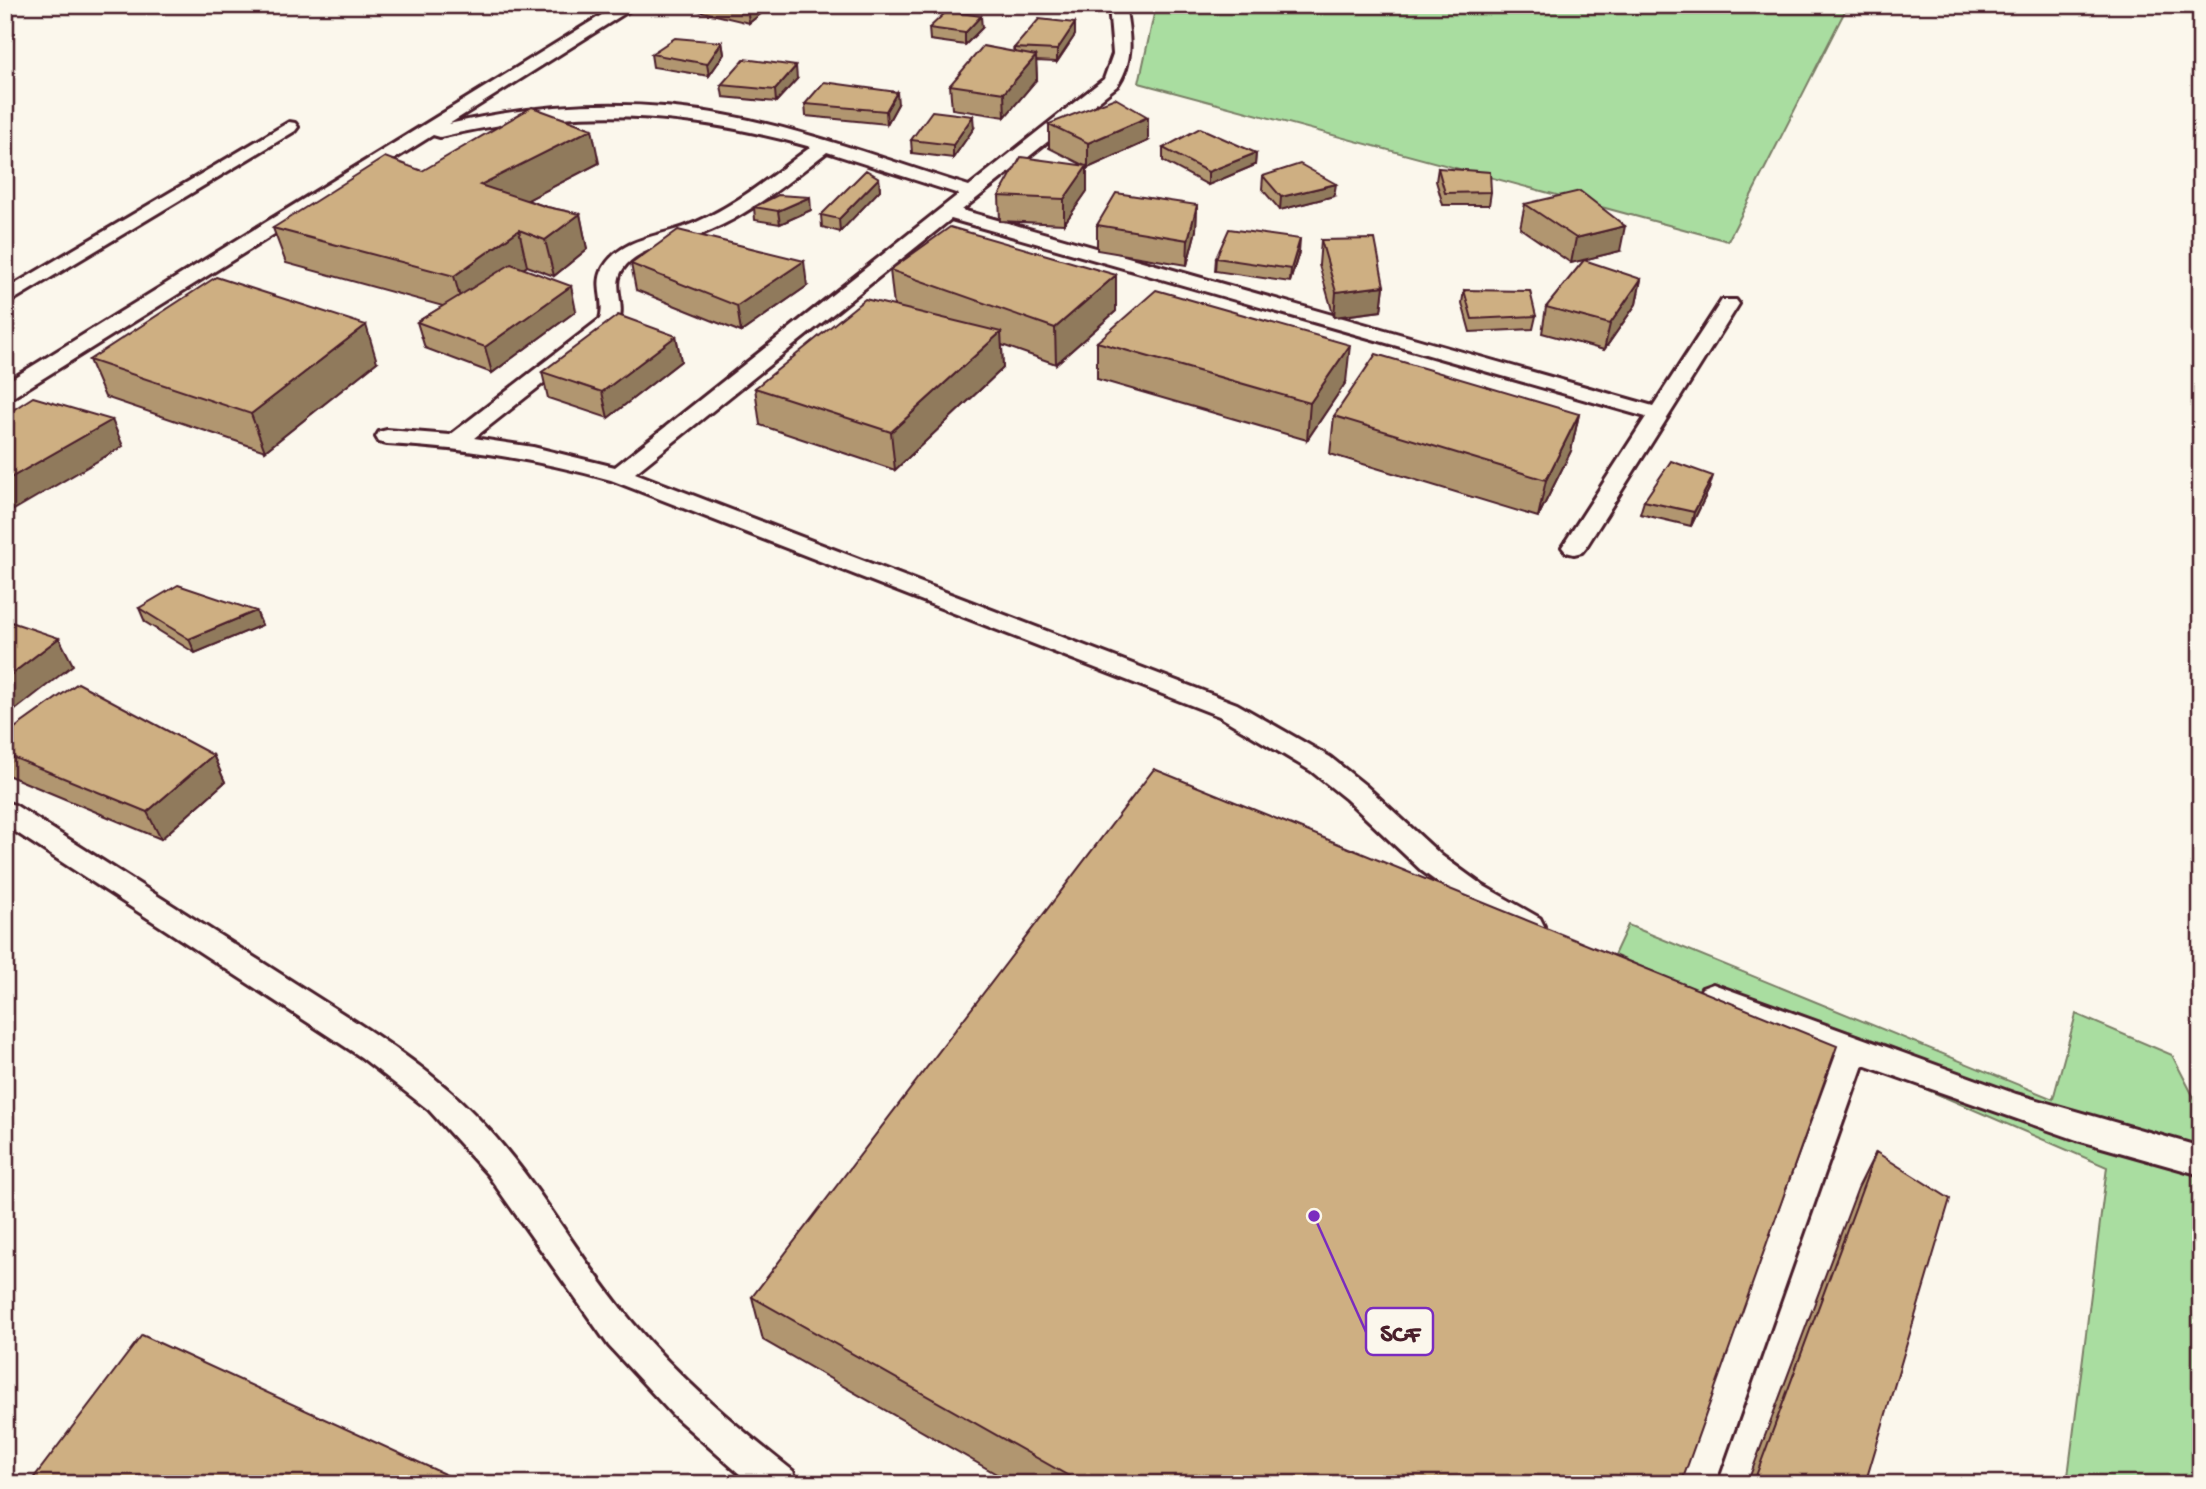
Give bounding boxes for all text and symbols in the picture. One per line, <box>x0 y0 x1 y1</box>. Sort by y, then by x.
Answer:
callout: SCF <box>1366 1308 1433 1355</box>
text: SCF <box>1380 1321 1421 1352</box>

